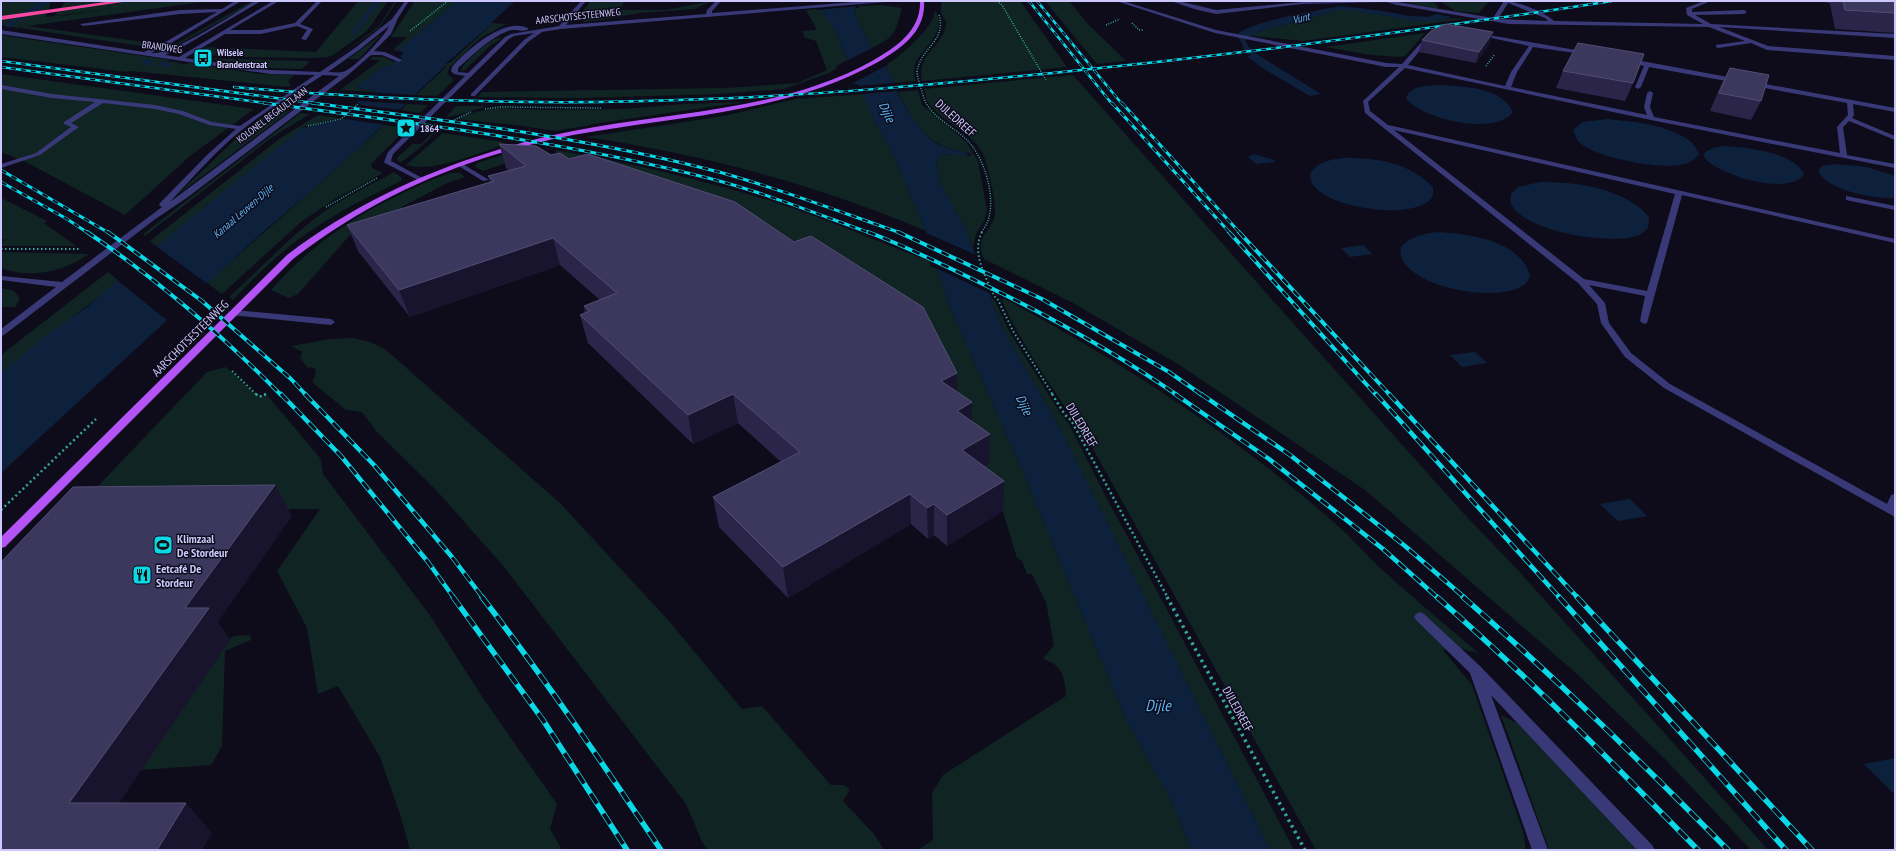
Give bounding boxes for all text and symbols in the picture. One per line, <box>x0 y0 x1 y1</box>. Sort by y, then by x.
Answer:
street label: AARSCHOTSESTEENWEG <box>535 5 621 27</box>
water label: Vunt <box>1291 9 1313 27</box>
street label: BRANDWEG <box>141 38 183 56</box>
place label: Wilsele Brandenstraat <box>216 46 267 71</box>
bus stop icon: Wilsele Brandenstraat <box>192 47 214 69</box>
street label: KOLONEL BEGAULTLAAN <box>234 84 310 146</box>
street label: DIJLEDREEF <box>933 96 979 140</box>
water label: Dijle <box>875 99 900 127</box>
place icon: 1864 <box>395 117 417 139</box>
place label: 1864 <box>420 122 439 135</box>
water label: Kanaal Leuven-Dijle <box>210 180 277 241</box>
street label: AARSCHOTSESTEENWEG <box>149 296 232 379</box>
water label: Dijle <box>1012 392 1037 420</box>
street label: DIJLEDREEF <box>1063 400 1101 450</box>
place label: Klimzaal De Stordeur <box>177 531 228 560</box>
sports icon: Klimzaal De Stordeur <box>152 534 174 556</box>
place label: Eetcafé De Stordeur <box>156 561 201 590</box>
restaurant icon: Eetcafé De Stordeur <box>131 564 153 586</box>
street label: DIJLEDREEF <box>1219 684 1257 734</box>
water label: Dijle <box>1145 695 1172 715</box>

